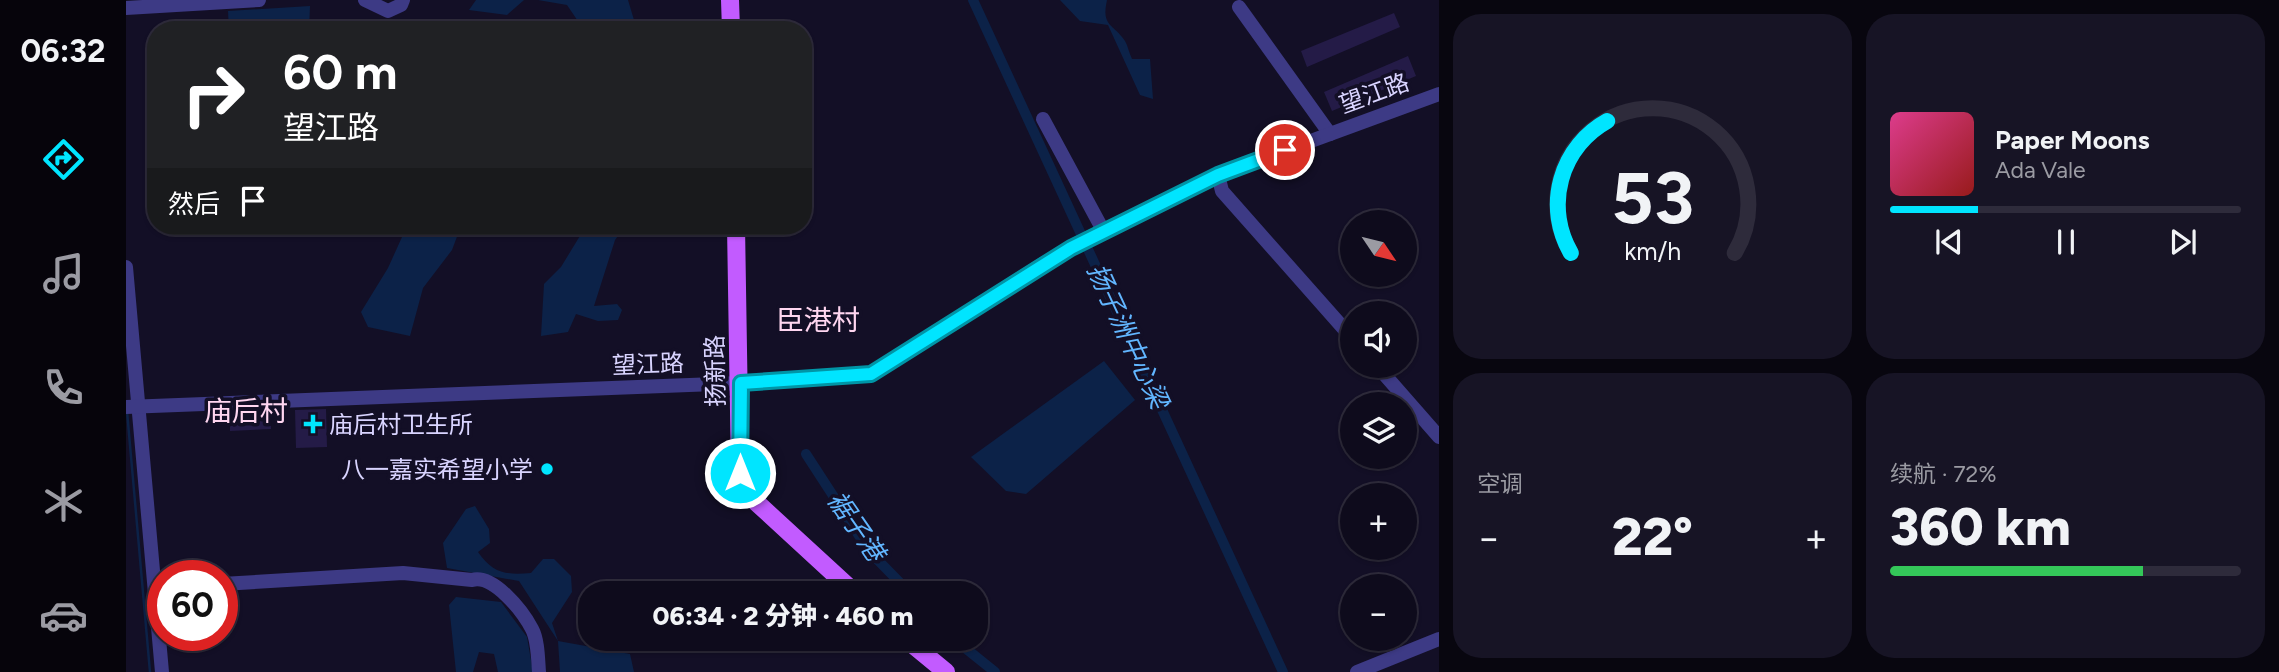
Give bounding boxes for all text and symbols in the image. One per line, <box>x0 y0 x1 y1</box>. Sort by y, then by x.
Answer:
text: 06:32 <box>20 32 106 70</box>
text: 60 m <box>283 42 398 101</box>
icon: right <box>168 49 259 140</box>
street label: 望江路 <box>1335 67 1413 119</box>
text: 望江路 <box>283 109 379 147</box>
pin <box>1255 120 1315 180</box>
text: Paper Moons <box>1995 124 2150 156</box>
icon: arrive <box>1266 131 1304 169</box>
icon: directions <box>39 135 88 184</box>
text: 53 <box>1611 154 1694 241</box>
text: Ada Vale <box>1995 156 2086 184</box>
icon: arrive <box>234 182 272 220</box>
text: 然后 <box>168 188 220 220</box>
north arrow <box>1340 210 1418 287</box>
map controls <box>1340 210 1417 651</box>
icon: previous <box>1930 223 1968 261</box>
icon: pause <box>2047 223 2085 261</box>
icon: next <box>2164 223 2202 261</box>
text: km/h <box>1624 236 1681 266</box>
icon: music <box>39 249 88 298</box>
water label: 扬子洲中心梁 <box>1081 259 1176 415</box>
button: sound <box>1340 301 1417 378</box>
district label: 臣港村 <box>776 303 860 337</box>
street label: 扬新路 <box>700 335 730 407</box>
street label: 望江路 <box>612 348 684 380</box>
icon: phone <box>39 363 88 412</box>
button: layers <box>1340 392 1417 469</box>
district label: 庙后村 <box>204 394 288 428</box>
place label: 庙后村卫生所 <box>329 410 473 439</box>
marker: 庙后村卫生所 <box>303 414 323 434</box>
position arrow <box>703 436 777 510</box>
place label: 八一嘉实希望小学 <box>341 455 533 484</box>
text: 续航 · 72% <box>1890 460 1997 488</box>
marker: 八一嘉实希望小学 <box>539 461 555 477</box>
text: 空调 <box>1477 470 1523 498</box>
icon: climate <box>39 477 88 526</box>
button: + <box>1340 483 1417 560</box>
water label: 裾子港 <box>821 485 894 570</box>
text: 360 km <box>1890 496 2071 558</box>
text: 22° <box>1612 506 1693 568</box>
text: − <box>1477 515 1501 561</box>
text: + <box>1804 515 1828 561</box>
speed limit sign: 60 <box>147 560 238 651</box>
button: − <box>1340 574 1417 651</box>
icon: car <box>39 591 88 640</box>
text: 06:34 · 2 分钟 · 460 m <box>653 600 914 632</box>

